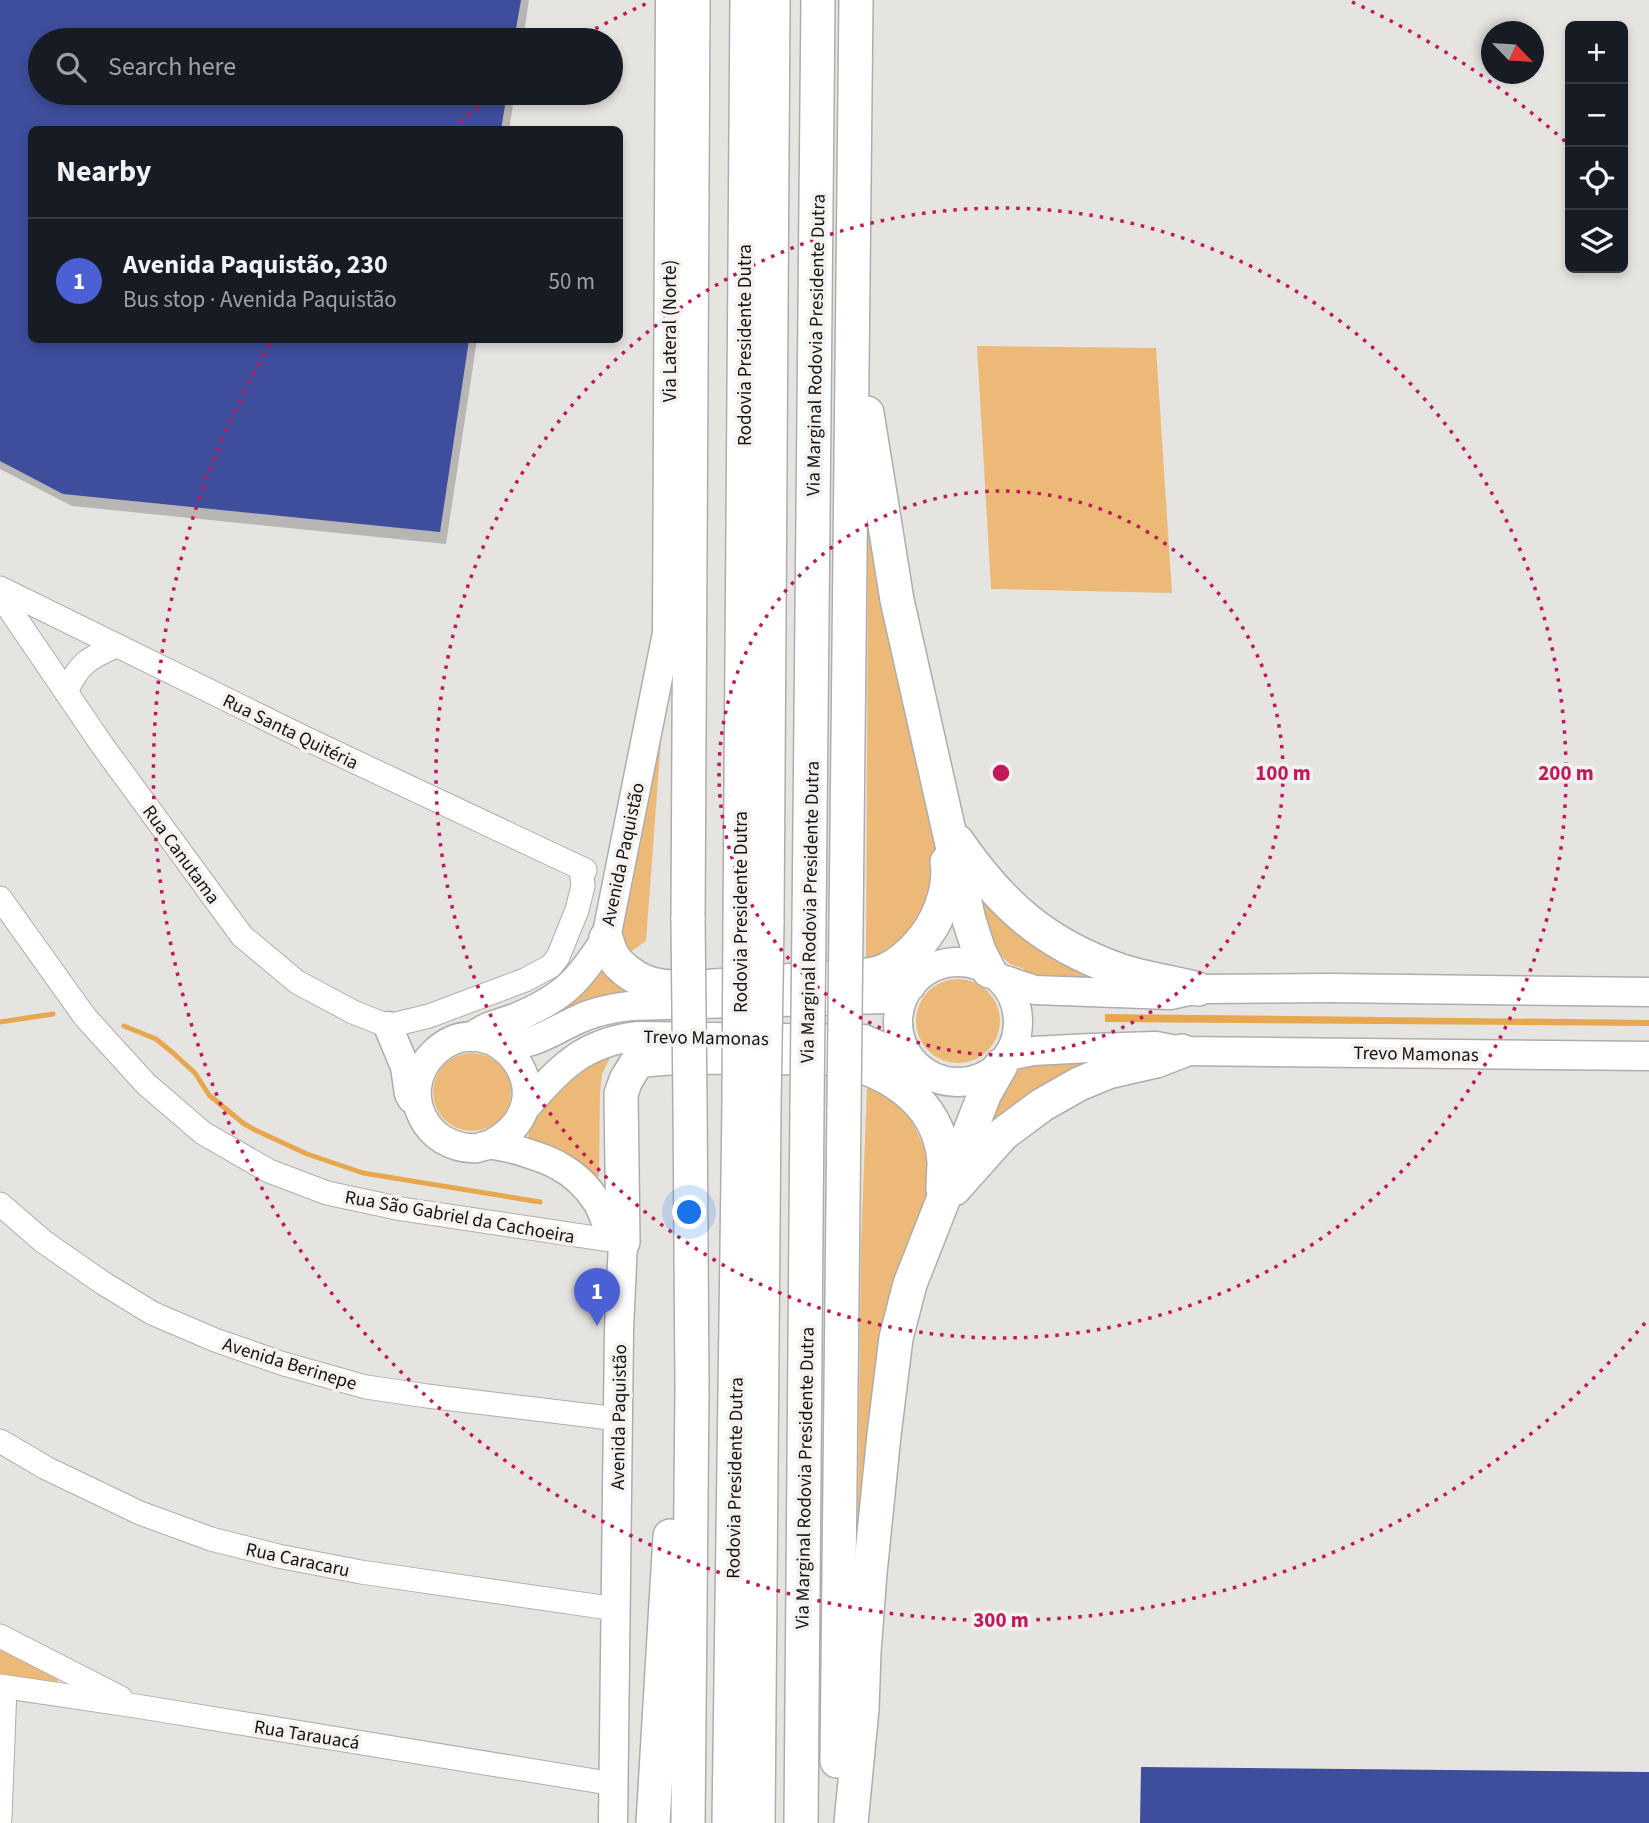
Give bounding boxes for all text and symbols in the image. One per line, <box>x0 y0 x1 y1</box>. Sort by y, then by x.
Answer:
north arrow <box>1481 21 1544 84</box>
map controls <box>1565 21 1628 273</box>
button: + <box>1565 21 1628 84</box>
search box <box>28 28 623 105</box>
icon: search <box>52 48 90 86</box>
text: Search here <box>108 48 236 85</box>
button: − <box>1565 84 1628 147</box>
button: locate <box>1565 147 1628 210</box>
text: Nearby <box>56 150 151 193</box>
street label: Via Marginal Rodovia Presidente Dutra <box>800 194 833 496</box>
button: layers <box>1565 210 1628 273</box>
street label: Rodovia Presidente Dutra <box>732 244 759 446</box>
text: Avenida Paquistão, 230 <box>123 246 388 283</box>
street label: Via Lateral (Norte) <box>657 260 684 402</box>
text: 1 <box>73 265 85 298</box>
text: 50 m <box>548 265 595 298</box>
text: Bus stop · Avenida Paquistão <box>123 283 397 316</box>
street label: Rua Santa Quitéria <box>218 688 363 777</box>
text: 100 m <box>1255 758 1311 788</box>
text: 200 m <box>1538 758 1594 788</box>
street label: Via Marginal Rodovia Presidente Dutra <box>794 761 827 1063</box>
centre of rings <box>989 761 1013 785</box>
street label: Avenida Paquistão <box>595 780 652 929</box>
street label: Rua Canutama <box>136 800 226 910</box>
street label: Rodovia Presidente Dutra <box>728 811 755 1013</box>
street label: Trevo Mamonas <box>643 1024 769 1053</box>
street label: Trevo Mamonas <box>1353 1040 1479 1069</box>
street label: Rua São Gabriel da Cachoeira <box>343 1184 577 1251</box>
your location <box>672 1195 706 1229</box>
pin: 1 <box>574 1268 620 1326</box>
street label: Via Marginal Rodovia Presidente Dutra <box>789 1327 822 1629</box>
street label: Avenida Berinepe <box>219 1331 360 1398</box>
street label: Avenida Paquistão <box>605 1344 634 1490</box>
street label: Rodovia Presidente Dutra <box>720 1377 751 1579</box>
street label: Rua Caracaru <box>243 1536 352 1585</box>
text: 300 m <box>973 1605 1029 1635</box>
street label: Rua Tarauacá <box>252 1714 362 1757</box>

